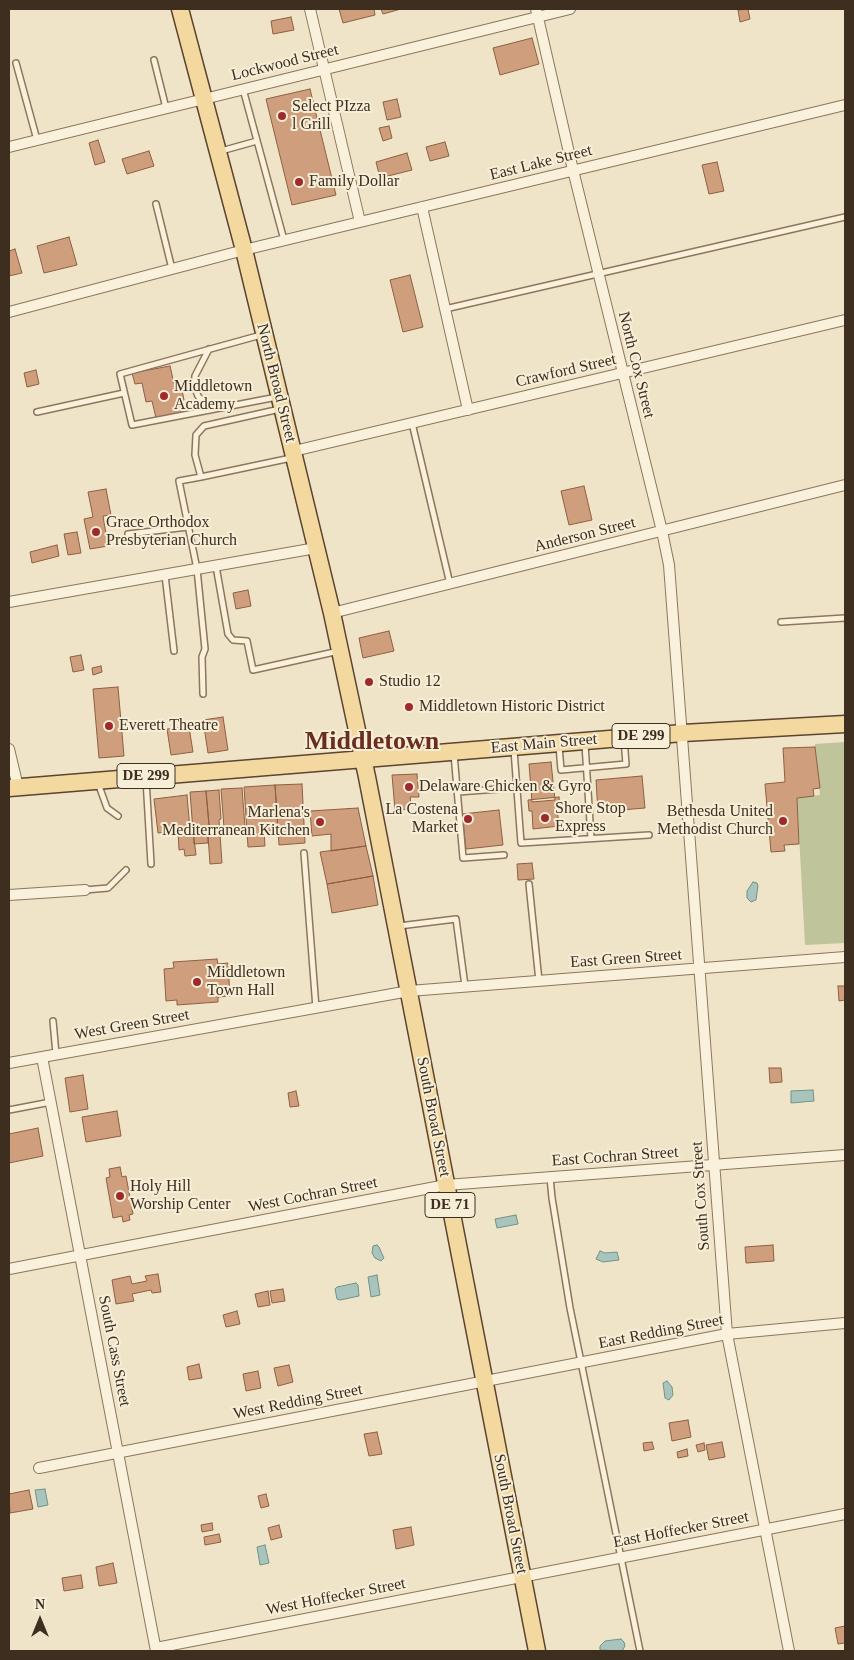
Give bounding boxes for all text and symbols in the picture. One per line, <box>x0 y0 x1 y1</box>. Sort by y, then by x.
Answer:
street label: Lockwood Street <box>229 40 341 86</box>
place label: Select PIzza l Grill <box>292 97 371 135</box>
marker: Select PIzza l Grill <box>276 110 288 122</box>
street label: East Lake Street <box>488 141 594 185</box>
place label: Family Dollar <box>309 172 399 192</box>
marker: Family Dollar <box>293 176 305 188</box>
street label: North Cox Street <box>613 310 659 420</box>
street label: North Broad Street <box>252 322 300 444</box>
street label: Crawford Street <box>514 350 618 392</box>
place label: Middletown Academy <box>174 377 252 415</box>
marker: Middletown Academy <box>158 390 170 402</box>
place label: Grace Orthodox Presbyterian Church <box>106 513 237 551</box>
street label: Anderson Street <box>532 513 638 557</box>
marker: Grace Orthodox Presbyterian Church <box>90 526 102 538</box>
place label: Studio 12 <box>379 672 441 692</box>
marker: Studio 12 <box>363 676 375 688</box>
place label: Middletown Historic District <box>419 697 605 717</box>
marker: Middletown Historic District <box>403 701 415 713</box>
place label: Everett Theatre <box>119 716 218 736</box>
marker: Everett Theatre <box>103 720 115 732</box>
road number: DE 299 <box>612 724 670 748</box>
district label: Middletown <box>305 726 439 758</box>
street label: East Main Street <box>490 730 598 758</box>
road number: DE 299 <box>117 764 175 788</box>
place label: Delaware Chicken & Gyro <box>419 777 591 797</box>
marker: Delaware Chicken & Gyro <box>403 781 415 793</box>
place label: Shore Stop Express <box>555 799 626 837</box>
place label: La Costena Market <box>386 800 458 838</box>
place label: Bethesda United Methodist Church <box>657 802 773 840</box>
place label: Marlena's Mediterranean Kitchen <box>162 803 310 841</box>
marker: Shore Stop Express <box>539 812 551 824</box>
marker: La Costena Market <box>462 813 474 825</box>
marker: Bethesda United Methodist Church <box>777 815 789 827</box>
marker: Marlena's Mediterranean Kitchen <box>314 816 326 828</box>
street label: East Green Street <box>569 946 683 972</box>
place label: Middletown Town Hall <box>207 963 285 1001</box>
marker: Middletown Town Hall <box>191 976 203 988</box>
street label: West Green Street <box>73 1005 191 1045</box>
street label: South Broad Street <box>412 1055 454 1179</box>
street label: South Cox Street <box>688 1141 714 1251</box>
street label: East Cochran Street <box>551 1143 679 1171</box>
street label: West Cochran Street <box>247 1173 379 1217</box>
place label: Holy Hill Worship Center <box>130 1177 230 1215</box>
marker: Holy Hill Worship Center <box>114 1190 126 1202</box>
road number: DE 71 <box>425 1192 475 1218</box>
street label: South Cass Street <box>94 1294 134 1408</box>
street label: East Redding Street <box>597 1310 725 1354</box>
street label: West Redding Street <box>232 1380 364 1424</box>
street label: South Broad Street <box>489 1452 531 1576</box>
street label: East Hoffecker Street <box>612 1507 750 1553</box>
street label: West Hoffecker Street <box>265 1574 407 1620</box>
north arrow <box>15 1595 65 1645</box>
text: N <box>35 1597 45 1612</box>

